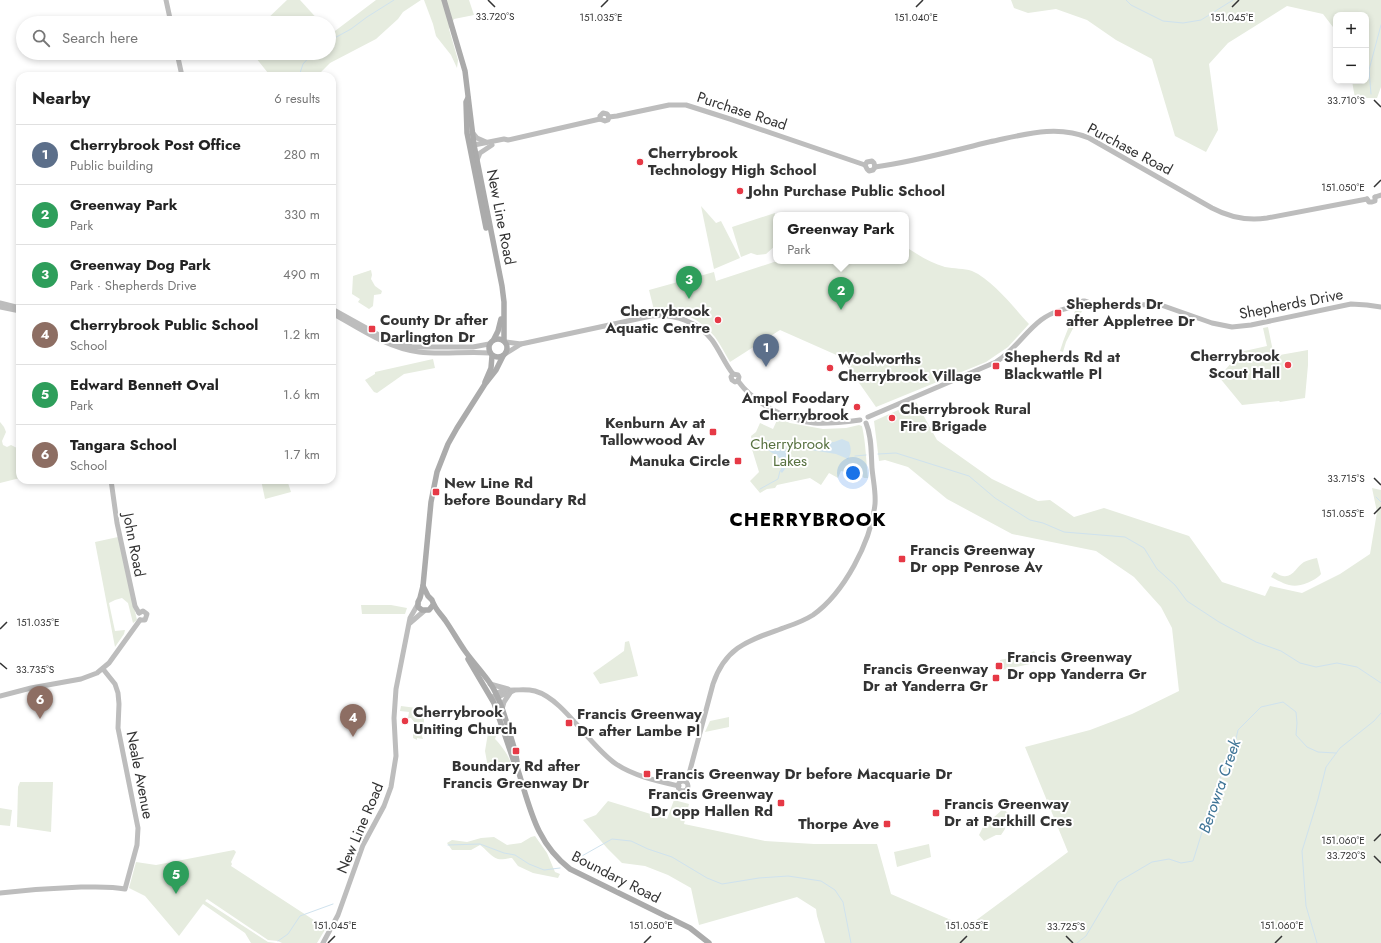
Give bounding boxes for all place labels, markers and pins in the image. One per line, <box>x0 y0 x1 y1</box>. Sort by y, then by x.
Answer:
place label: Cherrybrook Technology High School <box>648 142 816 181</box>
marker: Cherrybrook Technology High School <box>635 157 645 167</box>
place label: John Purchase Public School <box>745 180 945 202</box>
marker: John Purchase Public School <box>735 186 745 196</box>
pin: 3 <box>676 266 702 299</box>
pin: 2 <box>828 277 854 310</box>
place label: Shepherds Dr after Appletree Dr <box>1066 293 1196 332</box>
place label: Cherrybrook Aquatic Centre <box>604 300 710 339</box>
marker: Shepherds Dr after Appletree Dr <box>1053 308 1063 318</box>
place label: County Dr after Darlington Dr <box>380 309 489 348</box>
marker: Cherrybrook Aquatic Centre <box>713 315 723 325</box>
marker: County Dr after Darlington Dr <box>367 324 377 334</box>
pin: 1 <box>753 334 779 367</box>
place label: Cherrybrook Scout Hall <box>1190 345 1280 384</box>
place label: Shepherds Rd at Blackwattle Pl <box>1004 346 1120 385</box>
place label: Woolworths Cherrybrook Village <box>838 348 982 387</box>
marker: Cherrybrook Scout Hall <box>1283 360 1293 370</box>
marker: Shepherds Rd at Blackwattle Pl <box>991 361 1001 371</box>
marker: Woolworths Cherrybrook Village <box>825 363 835 373</box>
place label: Ampol Foodary Cherrybrook <box>741 387 849 426</box>
place label: Cherrybrook Rural Fire Brigade <box>900 398 1031 437</box>
marker: Ampol Foodary Cherrybrook <box>852 402 862 412</box>
place label: Kenburn Av at Tallowwood Av <box>601 412 705 451</box>
marker: Cherrybrook Rural Fire Brigade <box>887 413 897 423</box>
marker: Kenburn Av at Tallowwood Av <box>708 427 718 437</box>
place label: Manuka Circle <box>629 450 730 472</box>
marker: Manuka Circle <box>733 456 743 466</box>
place label: New Line Rd before Boundary Rd <box>444 472 586 511</box>
marker: New Line Rd before Boundary Rd <box>431 487 441 497</box>
place label: Francis Greenway Dr opp Penrose Av <box>910 539 1043 578</box>
marker: Francis Greenway Dr opp Penrose Av <box>897 554 907 564</box>
place label: Francis Greenway Dr opp Yanderra Gr <box>1007 646 1148 685</box>
place label: Francis Greenway Dr at Yanderra Gr <box>863 658 989 697</box>
marker: Francis Greenway Dr opp Yanderra Gr <box>994 661 1004 671</box>
marker: Francis Greenway Dr at Yanderra Gr <box>991 673 1001 683</box>
pin: 6 <box>27 686 53 719</box>
place label: Cherrybrook Uniting Church <box>413 701 517 740</box>
place label: Francis Greenway Dr after Lambe Pl <box>577 703 702 742</box>
pin: 4 <box>340 704 366 737</box>
marker: Cherrybrook Uniting Church <box>400 716 410 726</box>
marker: Francis Greenway Dr after Lambe Pl <box>564 718 574 728</box>
marker: Boundary Rd after Francis Greenway Dr <box>511 746 521 756</box>
place label: Boundary Rd after Francis Greenway Dr <box>443 755 590 794</box>
place label: Francis Greenway Dr before Macquarie Dr <box>655 763 953 785</box>
marker: Francis Greenway Dr before Macquarie Dr <box>642 769 652 779</box>
place label: Francis Greenway Dr opp Hallen Rd <box>648 783 773 822</box>
place label: Francis Greenway Dr at Parkhill Cres <box>944 793 1072 832</box>
marker: Francis Greenway Dr opp Hallen Rd <box>776 798 786 808</box>
marker: Francis Greenway Dr at Parkhill Cres <box>931 808 941 818</box>
place label: Thorpe Ave <box>798 813 879 835</box>
marker: Thorpe Ave <box>882 819 892 829</box>
pin: 5 <box>163 861 189 894</box>

